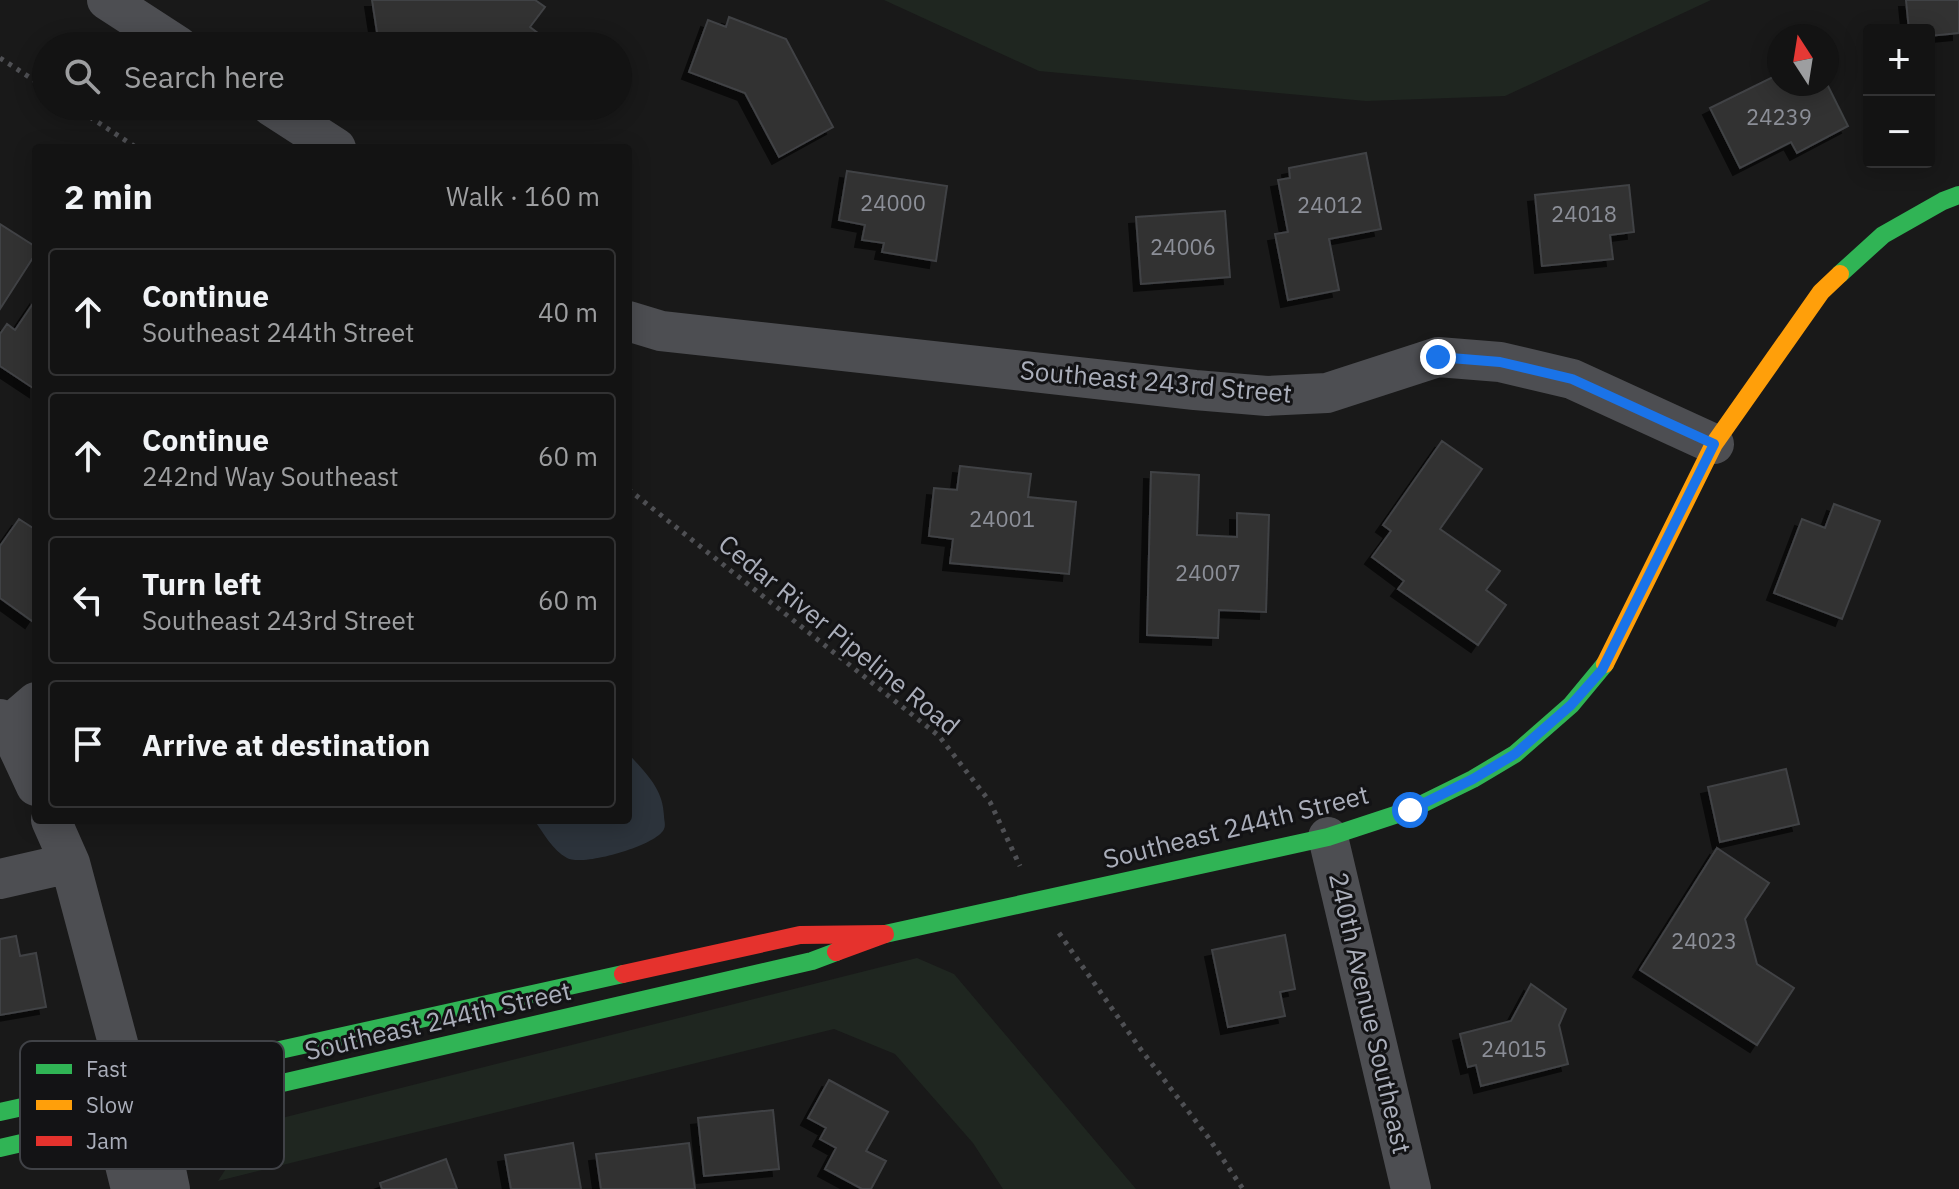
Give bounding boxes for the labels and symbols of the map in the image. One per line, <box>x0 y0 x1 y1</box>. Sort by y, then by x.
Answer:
north arrow <box>1767 24 1839 96</box>
house number: 24239 <box>1746 102 1812 131</box>
house number: 24000 <box>860 188 926 217</box>
house number: 24012 <box>1297 190 1363 219</box>
house number: 24018 <box>1551 199 1617 228</box>
house number: 24006 <box>1150 232 1216 261</box>
route end <box>1420 339 1456 375</box>
street label: Southeast 243rd Street <box>1019 352 1294 410</box>
house number: 24001 <box>969 504 1035 533</box>
street label: Cedar River Pipeline Road <box>712 526 967 742</box>
house number: 24007 <box>1175 558 1241 587</box>
street label: Southeast 244th Street <box>1099 777 1372 875</box>
route start <box>1392 792 1428 828</box>
street label: 240th Avenue Southeast <box>1322 869 1420 1157</box>
house number: 24023 <box>1671 926 1737 955</box>
street label: Southeast 244th Street <box>301 973 574 1067</box>
house number: 24015 <box>1481 1034 1547 1063</box>
legend <box>20 1041 284 1169</box>
text: Fast <box>86 1054 127 1083</box>
text: Slow <box>86 1090 134 1119</box>
text: Jam <box>86 1126 128 1155</box>

